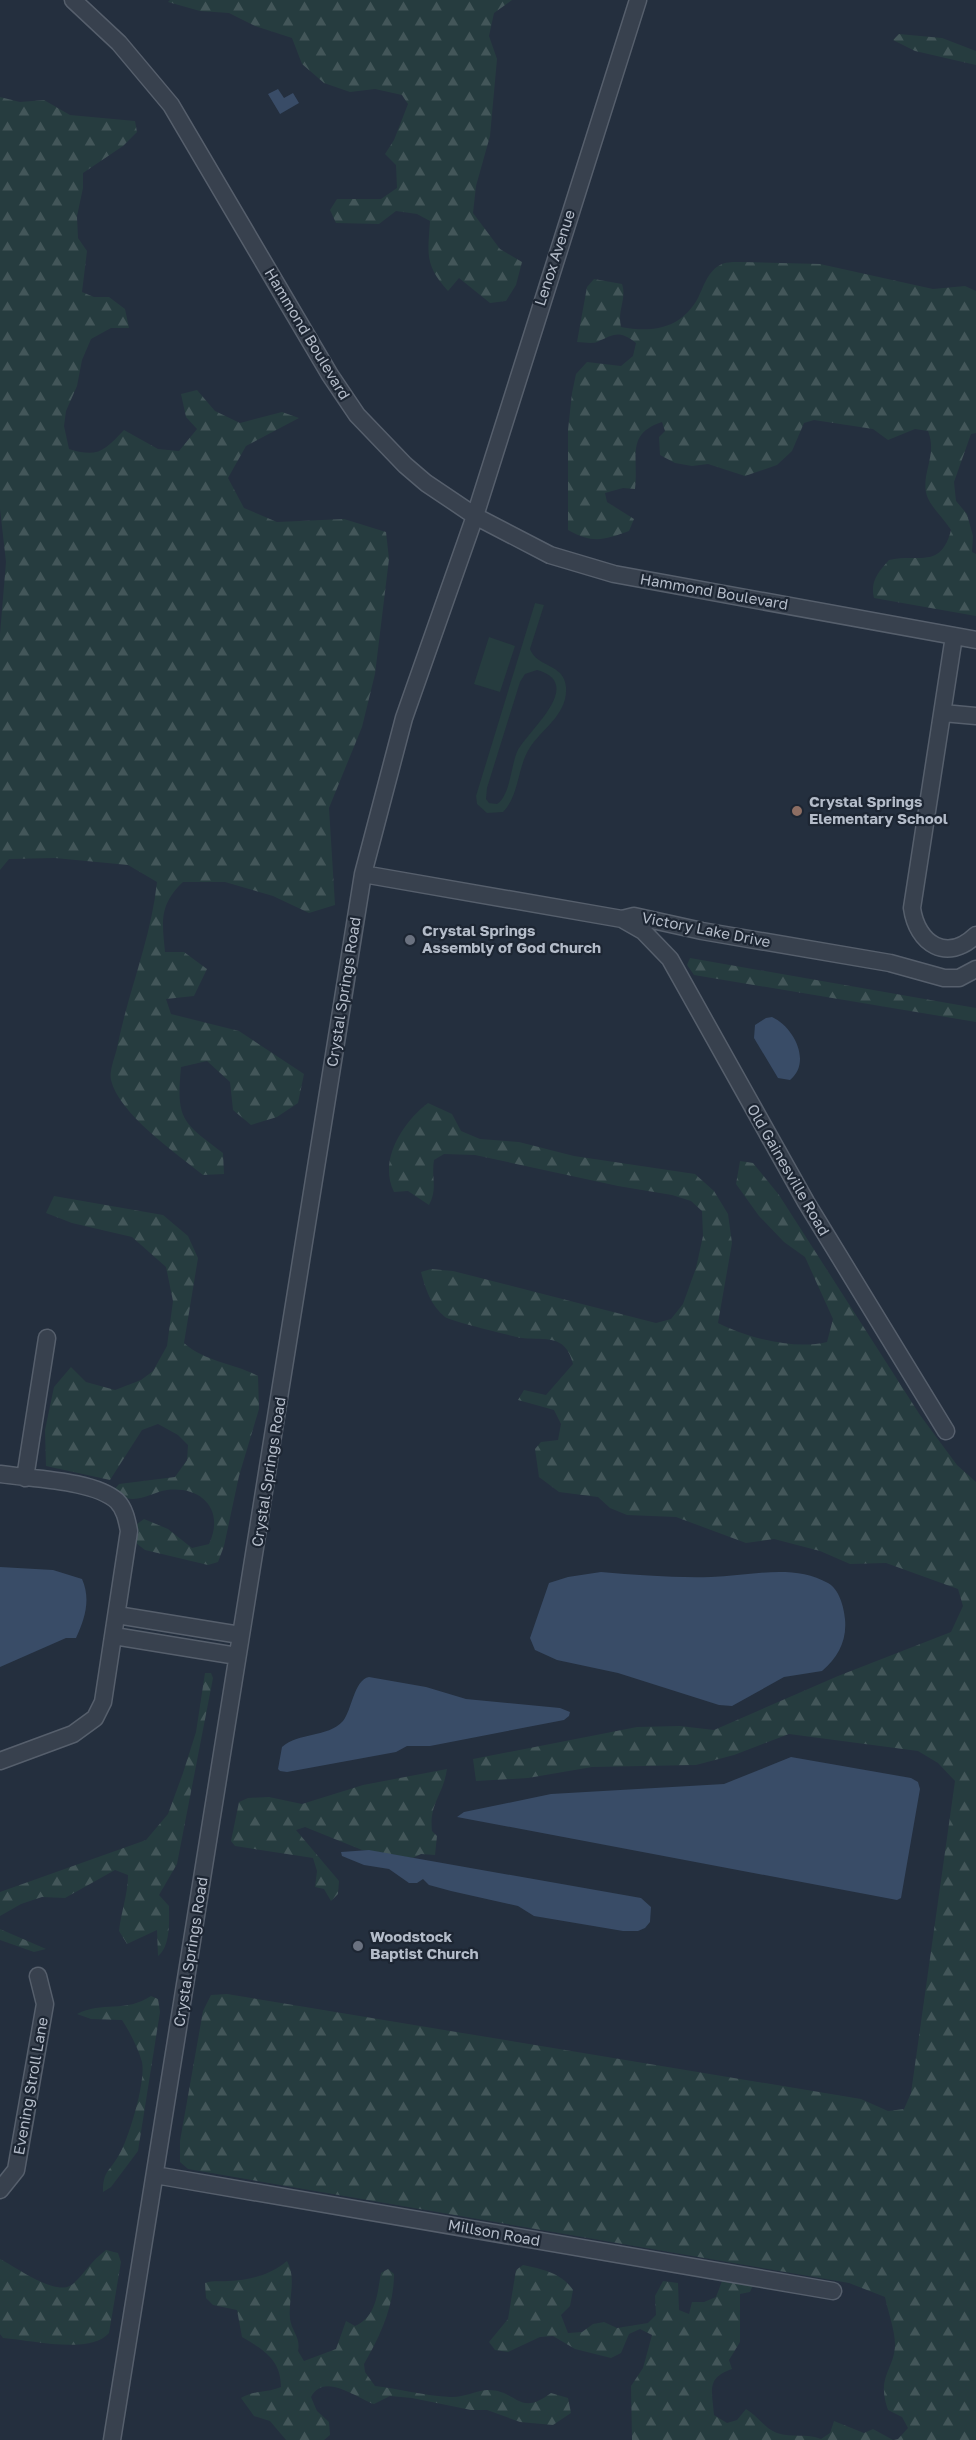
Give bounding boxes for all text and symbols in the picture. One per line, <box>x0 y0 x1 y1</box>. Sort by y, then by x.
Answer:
street label: Lenox Avenue <box>530 207 578 308</box>
street label: Hammond Boulevard <box>261 264 354 402</box>
street label: Hammond Boulevard <box>639 569 790 613</box>
place label: Crystal Springs Elementary School <box>809 792 948 827</box>
marker: Crystal Springs Elementary School <box>790 804 804 818</box>
street label: Victory Lake Drive <box>640 908 772 950</box>
street label: Crystal Springs Road <box>322 916 364 1068</box>
place label: Crystal Springs Assembly of God Church <box>422 921 601 956</box>
marker: Crystal Springs Assembly of God Church <box>403 933 417 947</box>
street label: Old Gainesville Road <box>744 1101 834 1238</box>
street label: Crystal Springs Road <box>247 1396 289 1548</box>
street label: Crystal Springs Road <box>169 1876 211 2028</box>
place label: Woodstock Baptist Church <box>370 1927 479 1962</box>
marker: Woodstock Baptist Church <box>351 1939 365 1953</box>
street label: Evening Stroll Lane <box>9 2015 51 2156</box>
street label: Millson Road <box>447 2215 542 2249</box>

